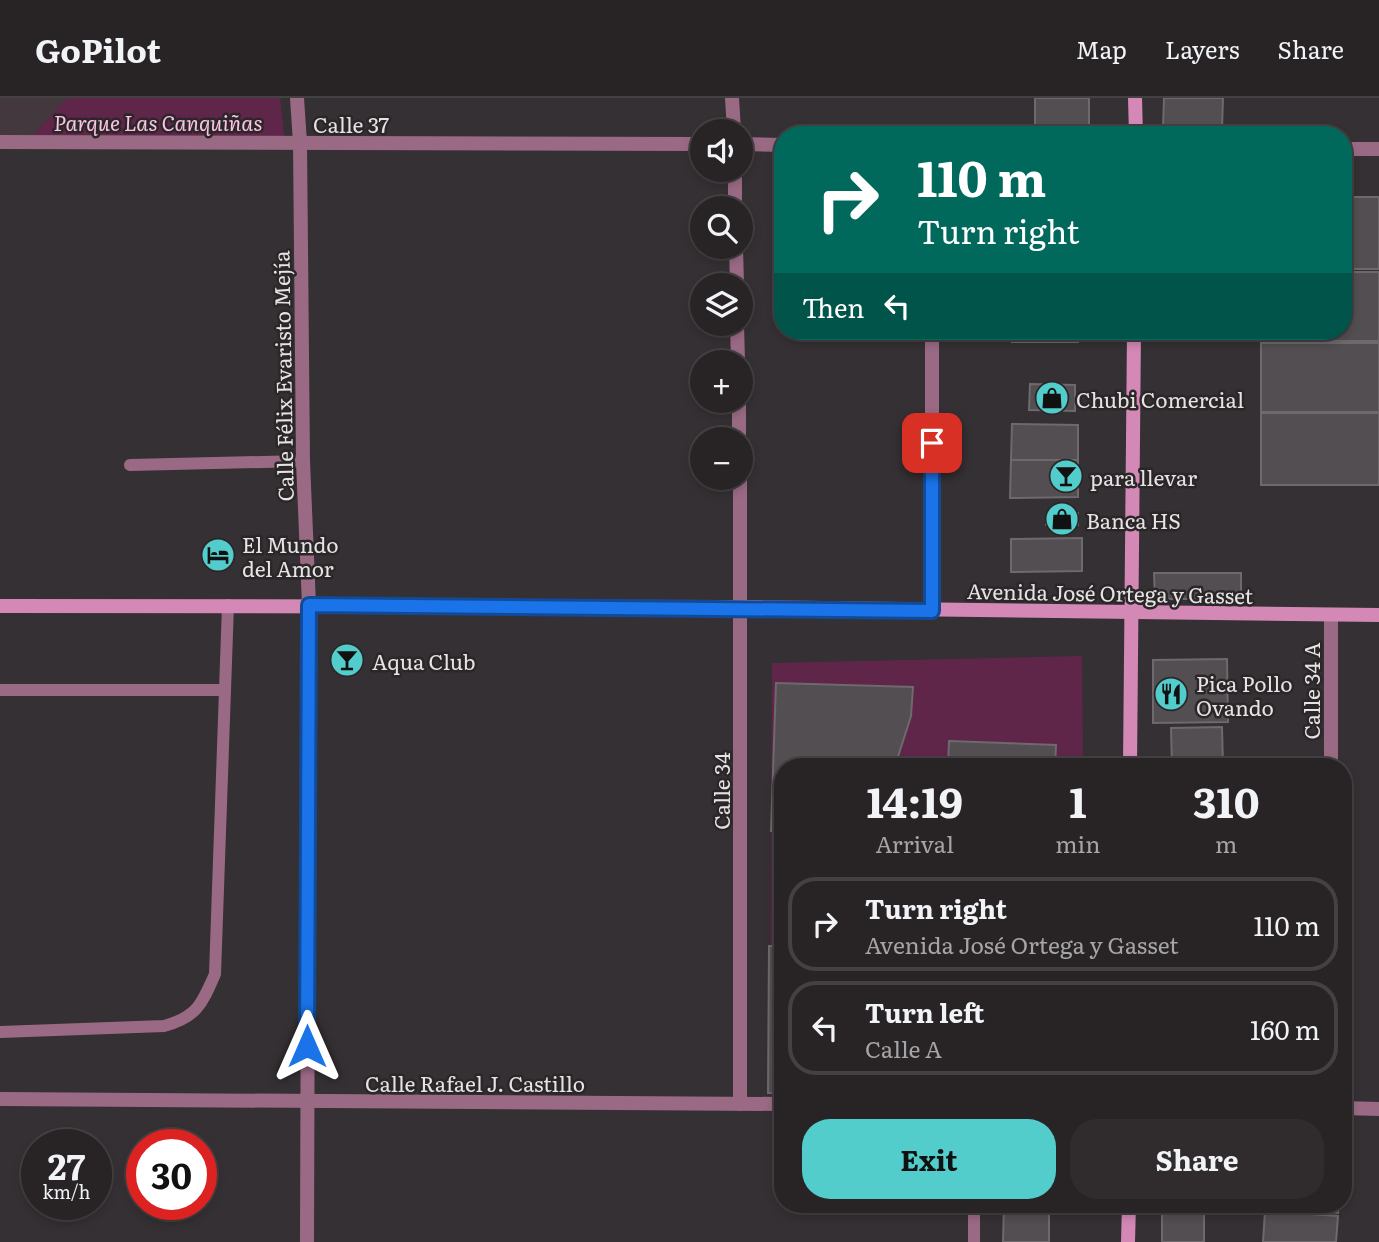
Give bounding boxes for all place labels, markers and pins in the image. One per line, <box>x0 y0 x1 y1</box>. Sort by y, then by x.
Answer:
shop icon: Chubi Comercial <box>1033 379 1071 417</box>
place label: Chubi Comercial <box>1076 383 1244 414</box>
pin <box>902 413 962 473</box>
bar icon: para llevar <box>1047 457 1085 495</box>
place label: para llevar <box>1090 461 1197 492</box>
shop icon: Banca HS <box>1043 500 1081 538</box>
place label: Banca HS <box>1086 504 1181 535</box>
place label: El Mundo del Amor <box>242 528 339 583</box>
hotel icon: El Mundo del Amor <box>199 536 237 574</box>
bar icon: Aqua Club <box>328 641 366 679</box>
place label: Aqua Club <box>372 645 475 676</box>
place label: Pica Pollo Ovando <box>1196 667 1292 722</box>
restaurant icon: Pica Pollo Ovando <box>1152 675 1190 713</box>

